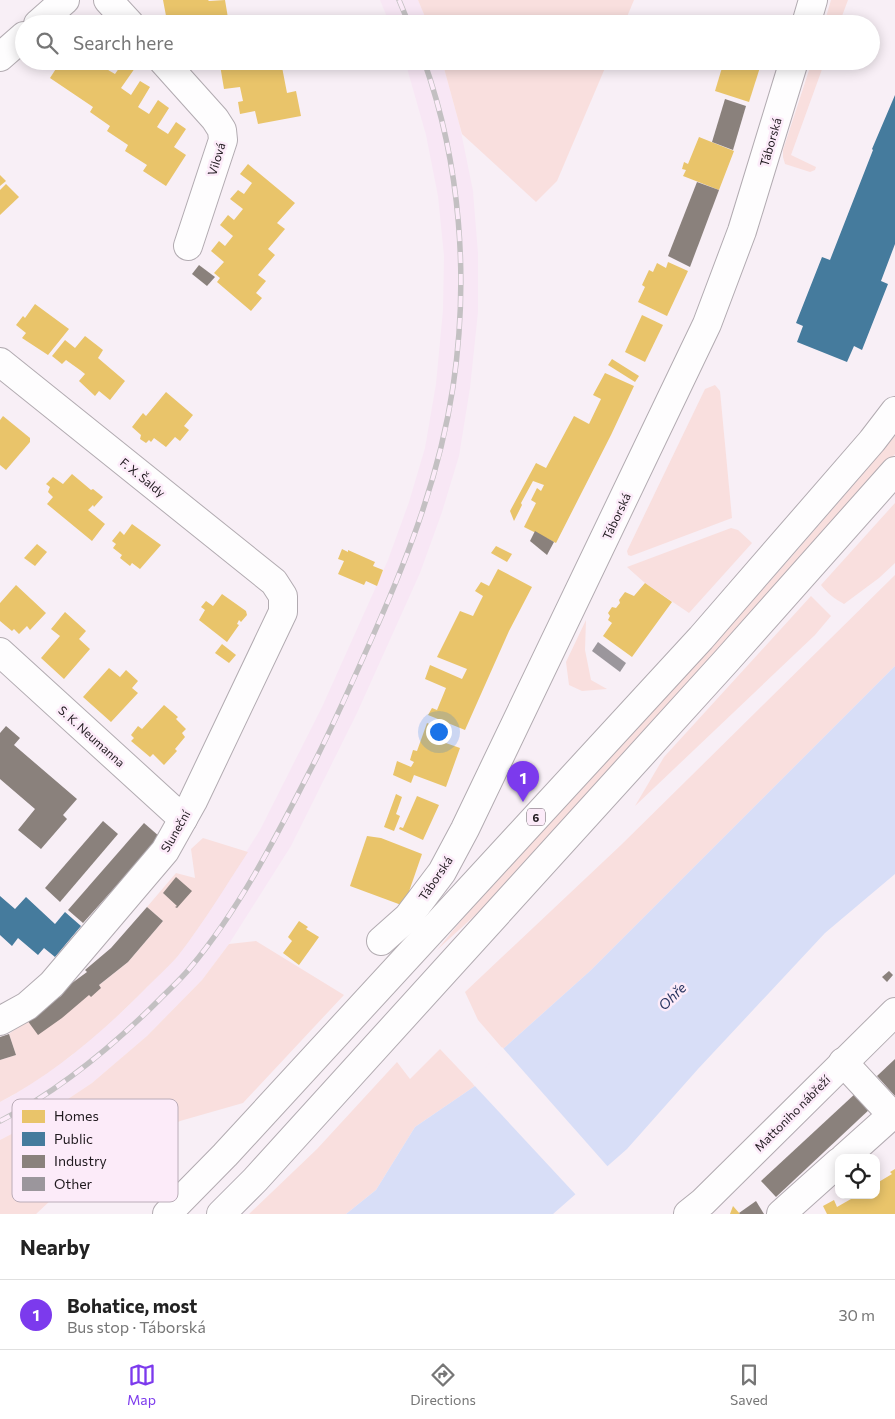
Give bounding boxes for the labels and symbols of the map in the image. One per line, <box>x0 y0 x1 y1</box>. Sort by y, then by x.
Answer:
street label: Táborská <box>756 116 784 168</box>
street label: Vilová <box>204 141 228 177</box>
street label: F. X. Šaldy <box>118 455 168 499</box>
street label: Táborská <box>599 490 633 542</box>
street label: S. K. Neumanna <box>56 703 128 769</box>
your location <box>426 719 452 745</box>
pin: 1 <box>507 761 539 802</box>
street label: Sluneční <box>157 807 193 854</box>
road number: 6 <box>527 809 545 826</box>
street label: Táborská <box>415 853 455 903</box>
water label: Ohře <box>655 978 690 1013</box>
street label: Mattoniho nábřeží <box>751 1072 833 1154</box>
legend <box>12 1099 178 1202</box>
text: Homes <box>54 1107 99 1124</box>
text: Public <box>54 1130 93 1147</box>
text: Industry <box>54 1152 107 1169</box>
text: Other <box>54 1175 93 1192</box>

